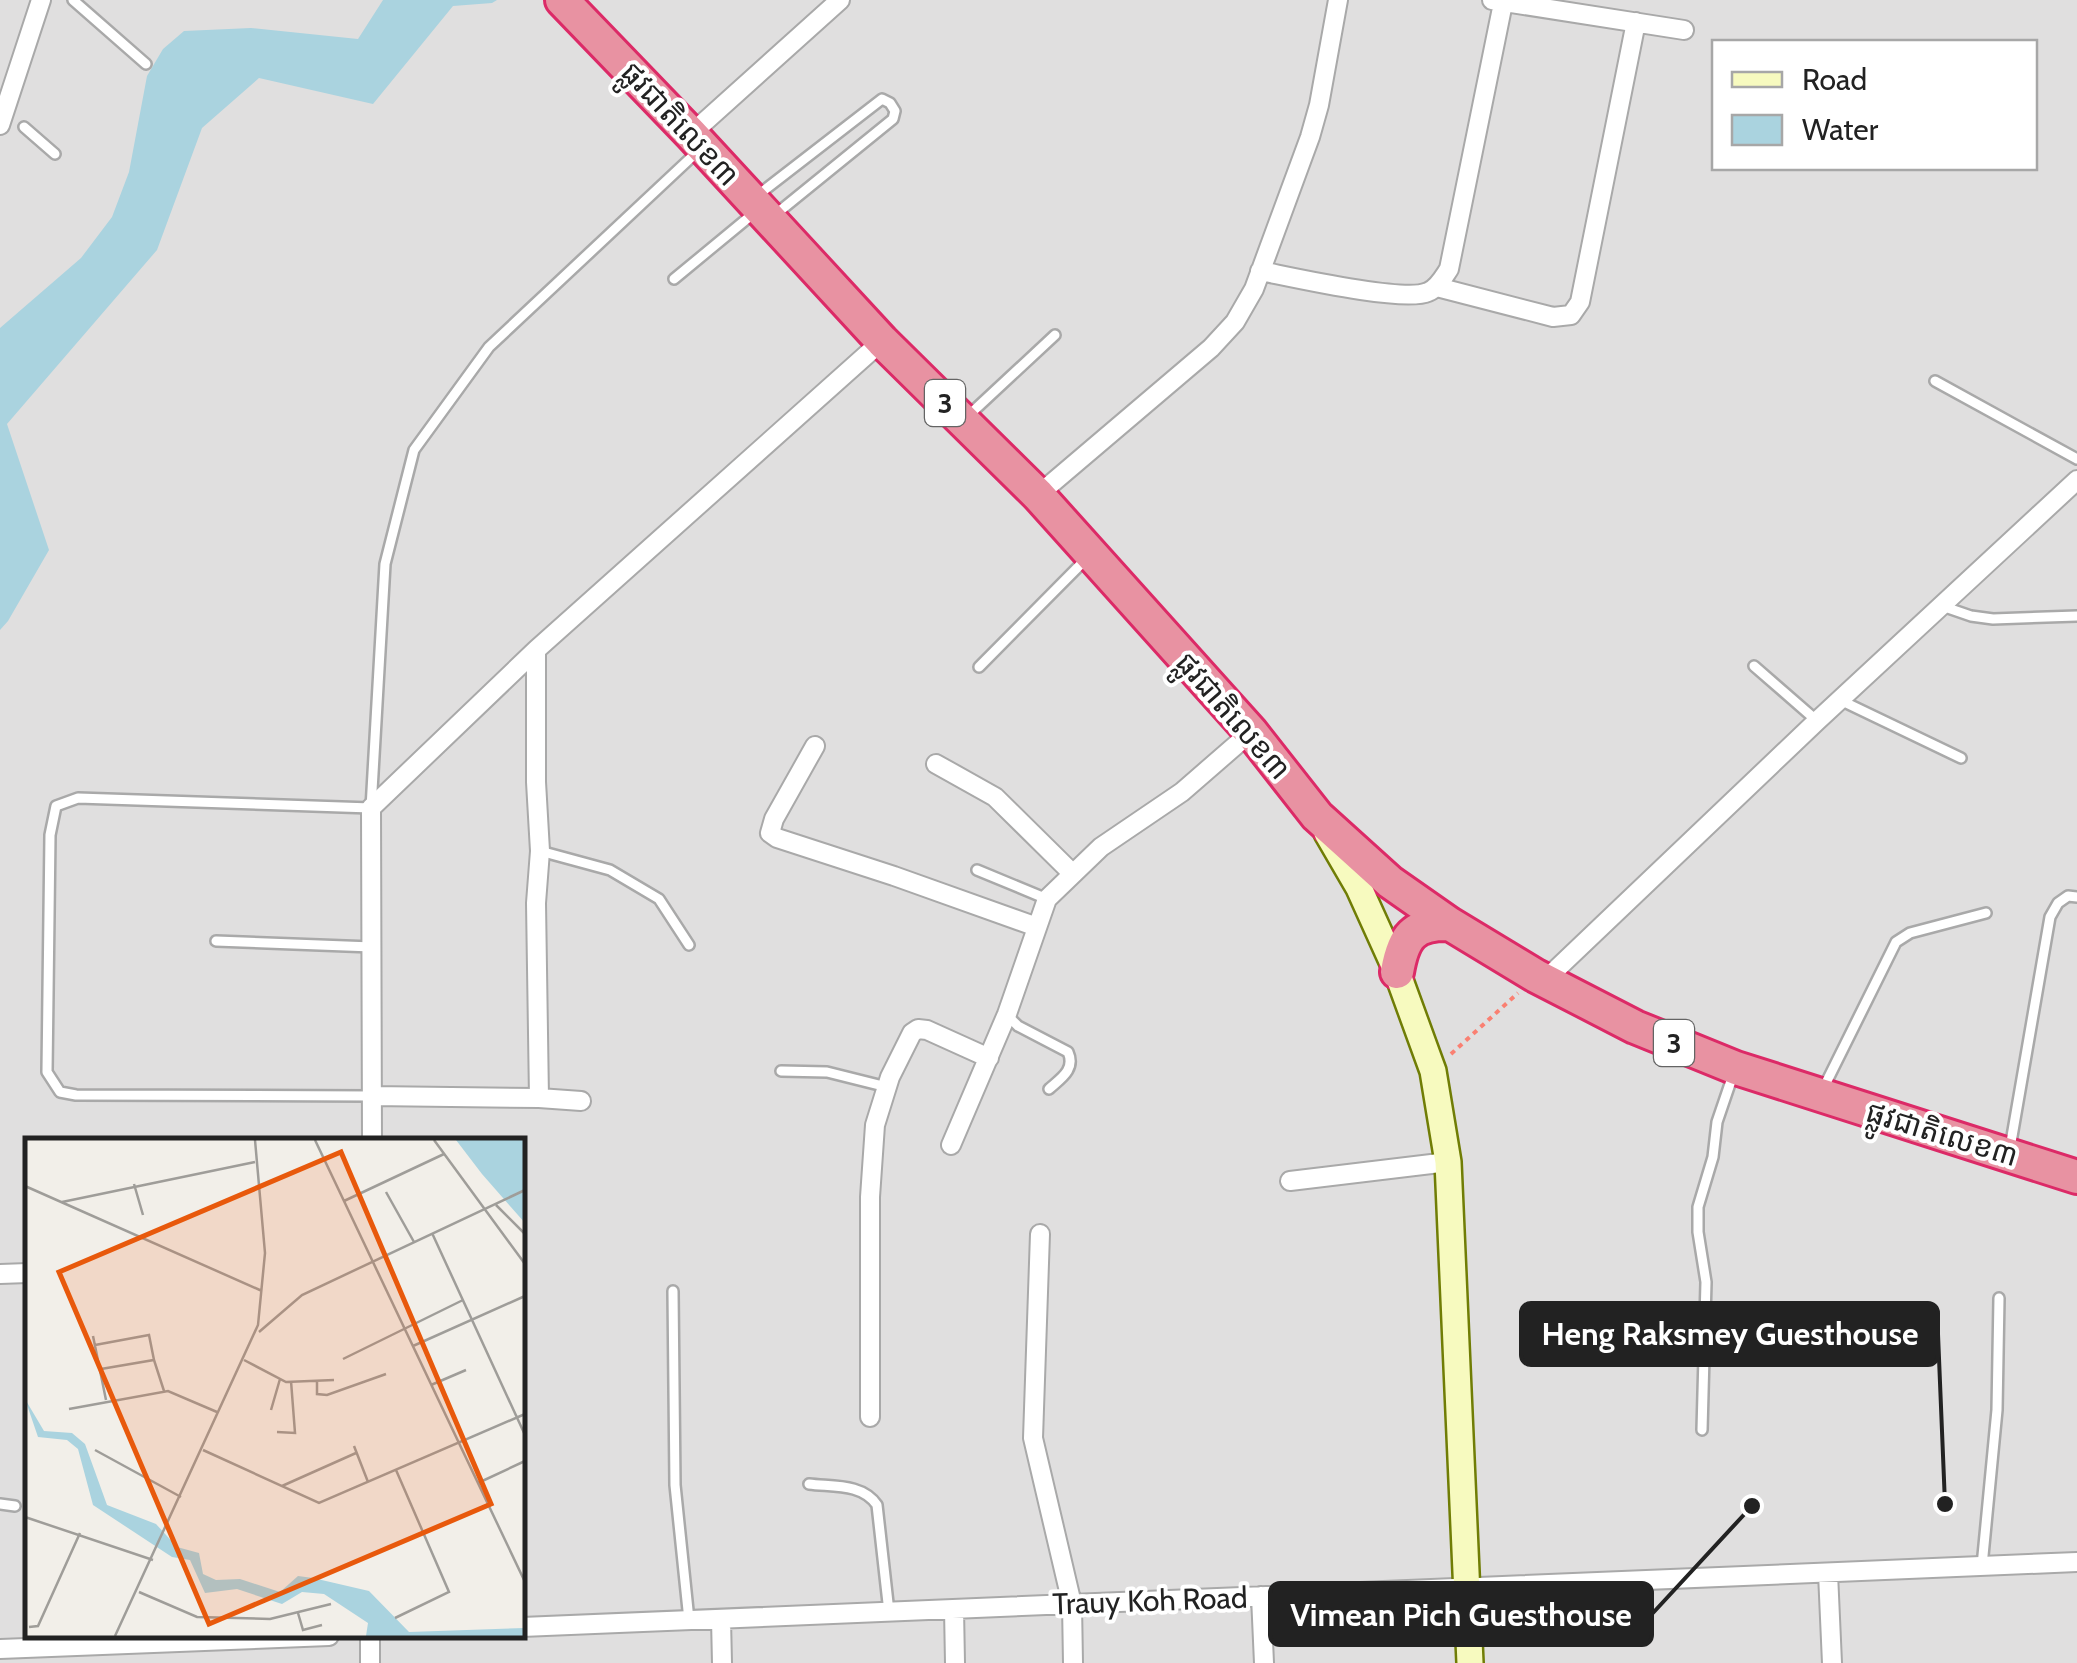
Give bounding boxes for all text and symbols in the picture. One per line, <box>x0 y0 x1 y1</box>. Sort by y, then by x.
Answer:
legend <box>1712 40 2037 170</box>
street label: ផ្លូវជាតិលេខ៣ <box>608 54 747 199</box>
text: Road <box>1802 61 1867 98</box>
text: Water <box>1802 111 1879 148</box>
road number: 3 <box>925 380 965 426</box>
street label: ផ្លូវជាតិលេខ៣ <box>1162 644 1299 792</box>
road number: 3 <box>1654 1020 1694 1066</box>
street label: ផ្លូវជាតិលេខ៣ <box>1859 1093 2023 1182</box>
inset map <box>25 1138 525 1638</box>
callout: Heng Raksmey Guesthouse <box>1521 1303 1938 1365</box>
text: Heng Raksmey Guesthouse <box>1542 1314 1918 1353</box>
street label: Trauy Koh Road <box>1052 1579 1248 1622</box>
callout: Vimean Pich Guesthouse <box>1270 1583 1652 1645</box>
text: Vimean Pich Guesthouse <box>1290 1595 1632 1634</box>

